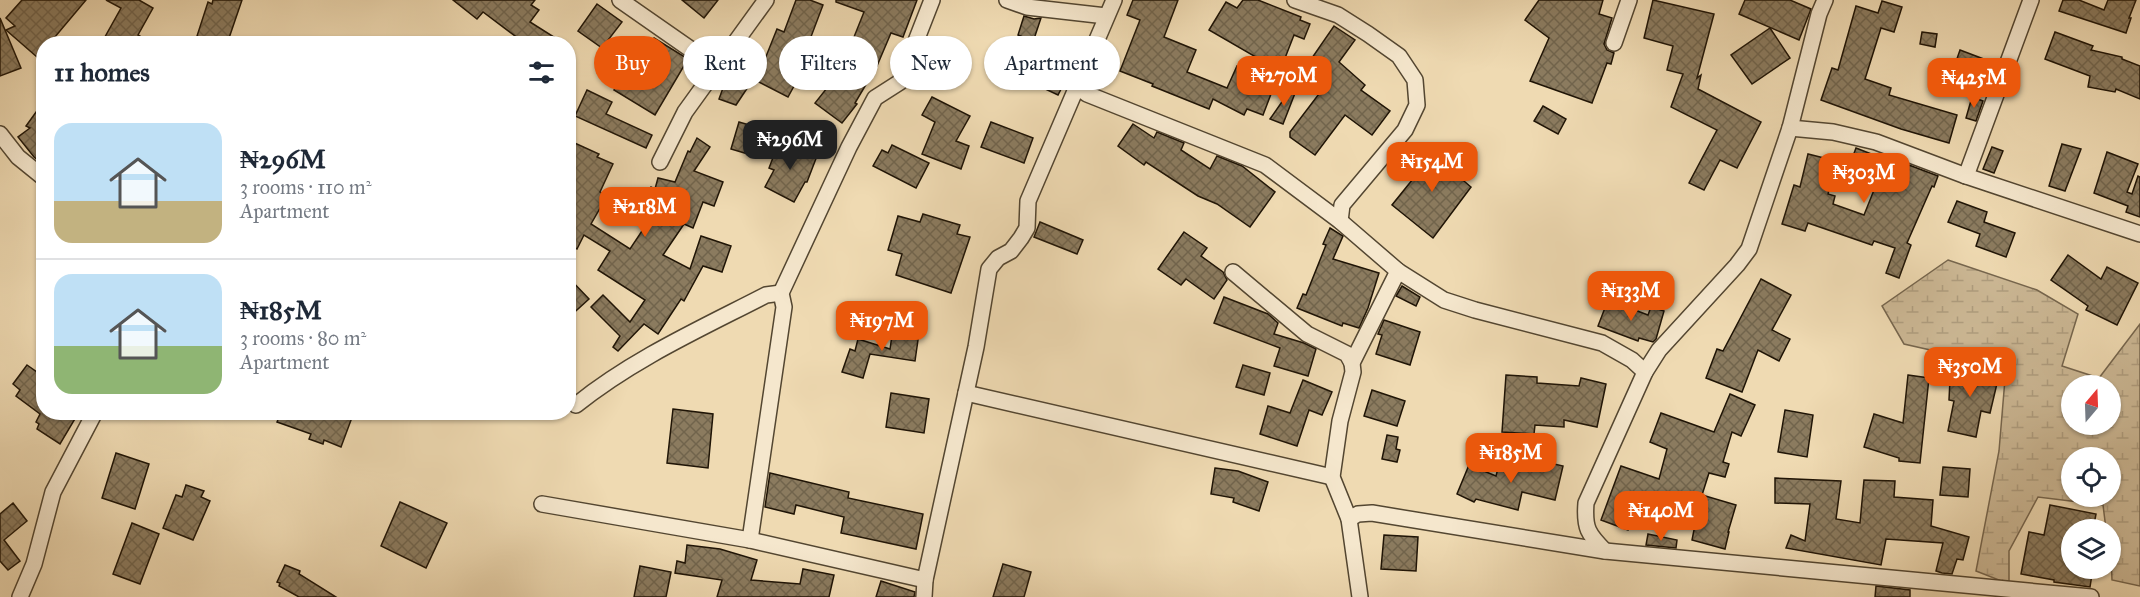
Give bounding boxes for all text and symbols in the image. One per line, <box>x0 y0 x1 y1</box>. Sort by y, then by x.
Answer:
chip: Buy <box>594 36 671 90</box>
chip: Rent <box>683 36 767 90</box>
chip: Filters <box>779 36 878 90</box>
chip: New <box>890 36 972 90</box>
chip: Apartment <box>984 36 1120 90</box>
text: 11 homes <box>54 56 150 88</box>
icon: filters <box>525 56 558 89</box>
pin: ₦270M <box>1242 56 1326 107</box>
pin: ₦425M <box>1932 58 2016 109</box>
text: ₦270M <box>1251 63 1317 87</box>
text: ₦425M <box>1941 65 2007 89</box>
pin: ₦296M <box>748 120 832 171</box>
text: ₦296M <box>757 127 823 151</box>
pin: ₦154M <box>1390 142 1474 193</box>
text: ₦296M <box>240 143 326 175</box>
icon: home <box>102 147 174 219</box>
text: ₦154M <box>1401 149 1463 173</box>
pin: ₦303M <box>1822 153 1906 204</box>
text: ₦303M <box>1833 160 1895 184</box>
text: 3 rooms · 110 m² <box>240 175 371 199</box>
pin: ₦218M <box>603 187 687 238</box>
text: ₦218M <box>613 194 677 218</box>
text: Apartment <box>240 199 329 223</box>
pin: ₦133M <box>1589 271 1673 322</box>
text: ₦133M <box>1602 278 1660 302</box>
text: ₦185M <box>240 294 322 326</box>
icon: home <box>102 298 174 370</box>
pin: ₦197M <box>840 301 924 352</box>
text: ₦197M <box>850 308 914 332</box>
text: 3 rooms · 80 m² <box>240 326 366 350</box>
pin: ₦350M <box>1928 347 2012 398</box>
text: Apartment <box>240 350 329 374</box>
text: ₦350M <box>1938 354 2002 378</box>
north arrow <box>2061 375 2121 435</box>
map controls <box>2061 375 2121 579</box>
pin: ₦185M <box>1469 433 1553 484</box>
text: ₦185M <box>1480 440 1542 464</box>
button: locate <box>2061 447 2121 507</box>
pin: ₦140M <box>1619 491 1703 542</box>
text: ₦140M <box>1628 498 1694 522</box>
button: layers <box>2061 519 2121 579</box>

